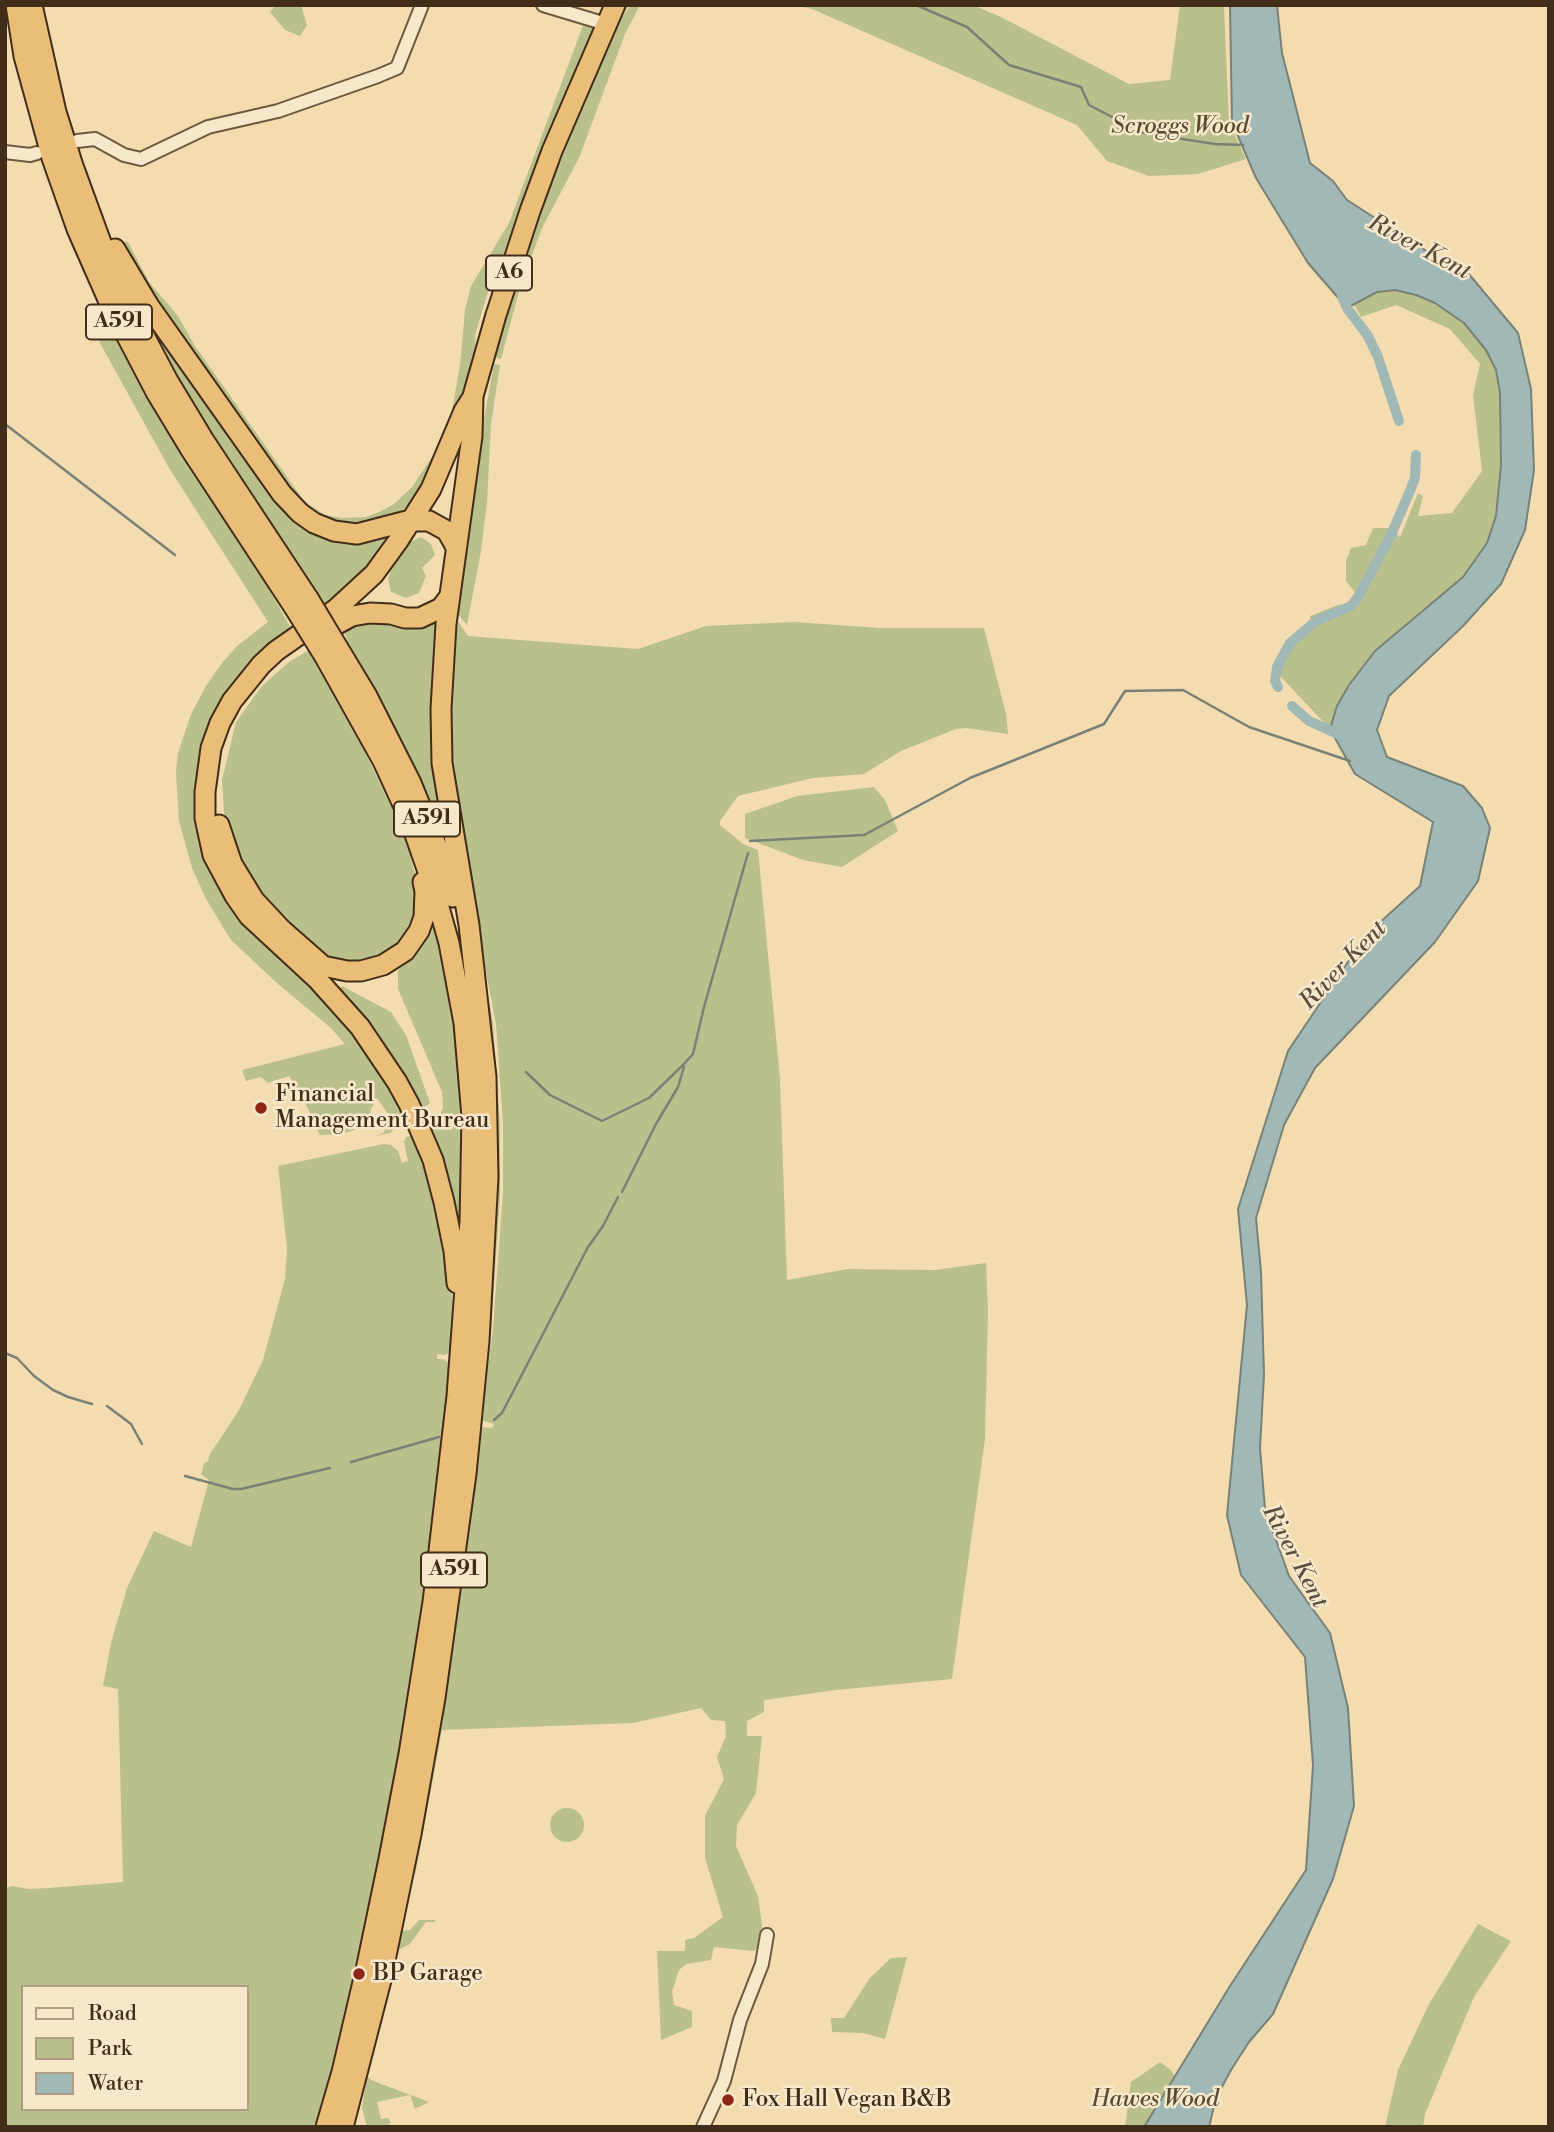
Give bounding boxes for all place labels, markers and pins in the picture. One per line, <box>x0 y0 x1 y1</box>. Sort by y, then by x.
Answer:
place label: Financial Management Bureau <box>275 1081 489 1135</box>
marker: Financial Management Bureau <box>253 1100 269 1116</box>
place label: BP Garage <box>373 1960 483 1988</box>
marker: BP Garage <box>351 1966 367 1982</box>
place label: Fox Hall Vegan B&B <box>742 2086 952 2114</box>
marker: Fox Hall Vegan B&B <box>720 2092 736 2108</box>

